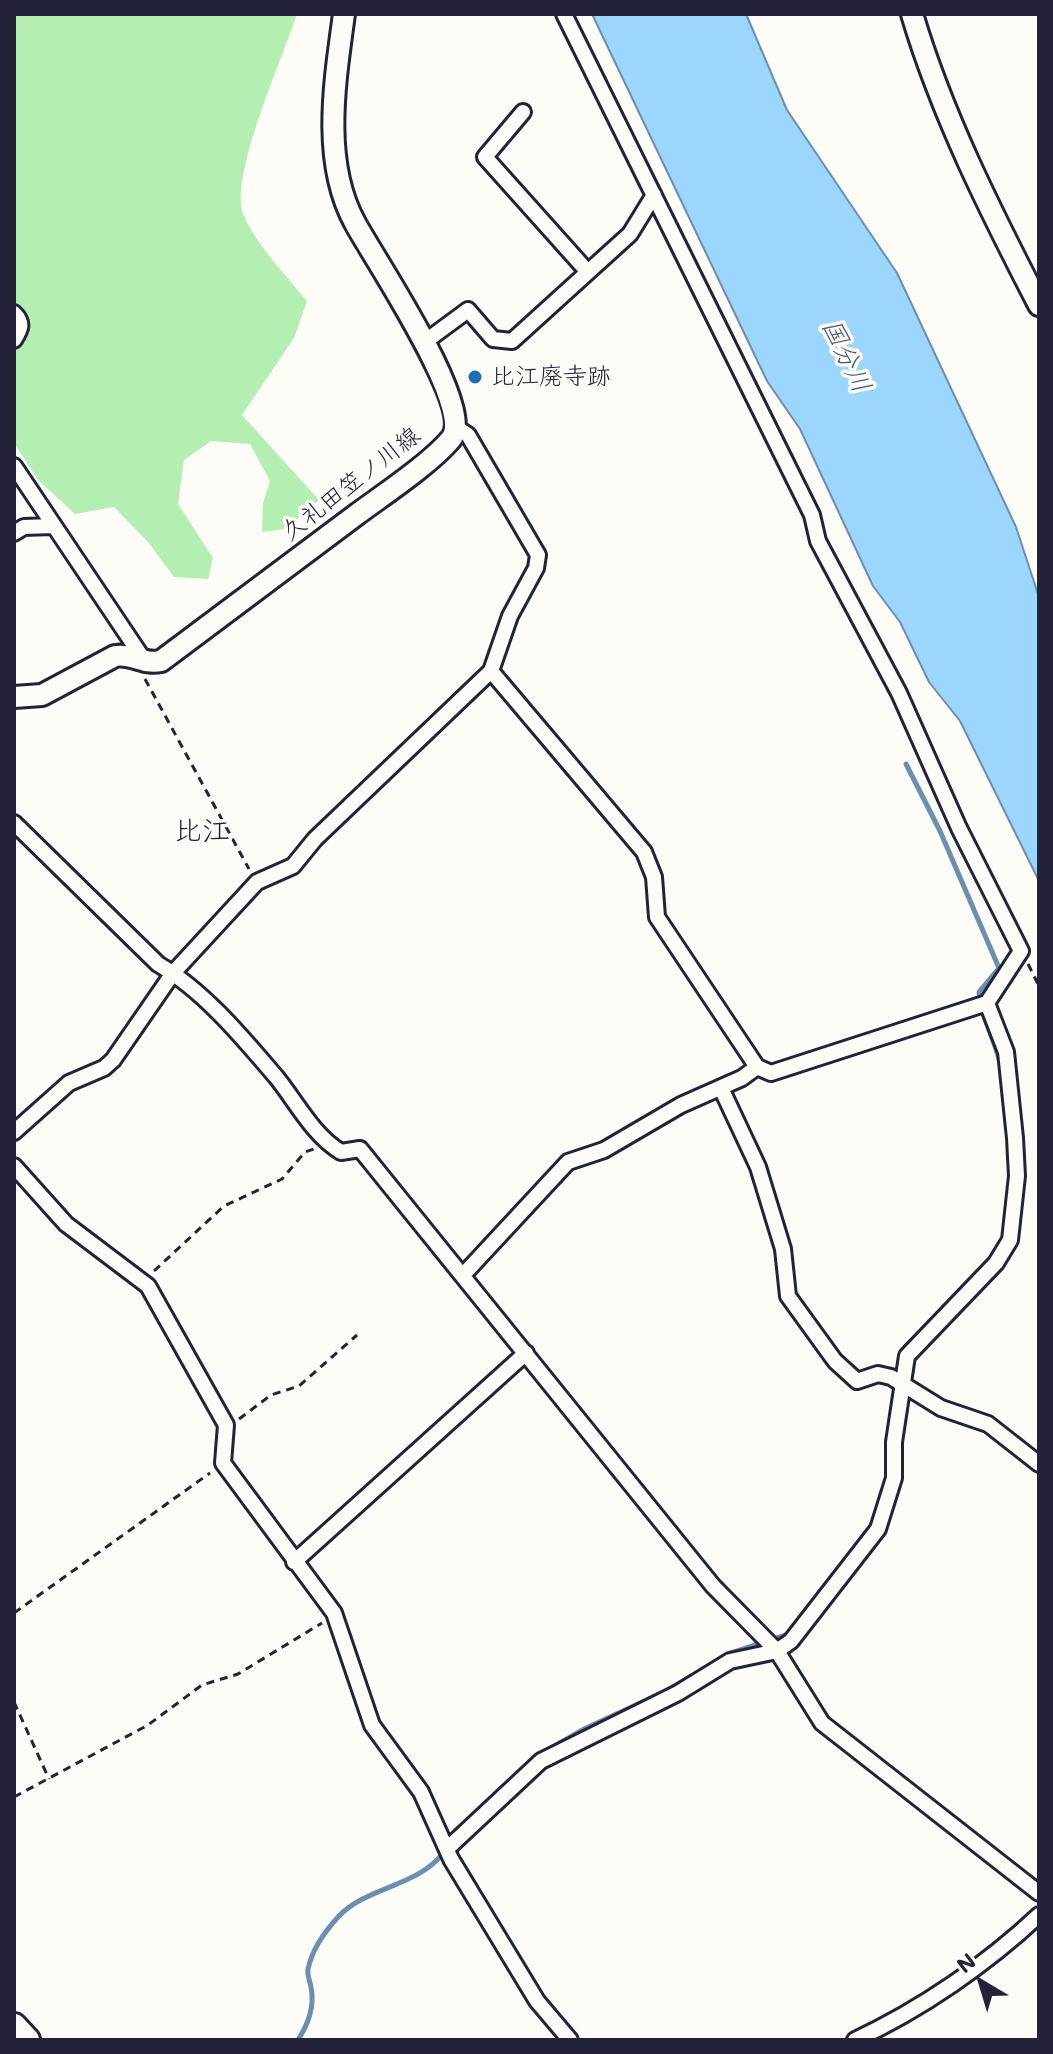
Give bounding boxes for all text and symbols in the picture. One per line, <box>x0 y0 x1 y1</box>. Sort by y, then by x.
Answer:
water label: 国分川 <box>815 314 877 398</box>
place label: 比江廃寺跡 <box>491 363 611 391</box>
marker: 比江廃寺跡 <box>466 368 484 386</box>
street label: 久礼田笠ノ川線 <box>276 421 426 547</box>
district label: 比江 <box>174 814 230 848</box>
north arrow <box>941 1942 1021 2022</box>
text: N <box>950 1946 981 1979</box>

